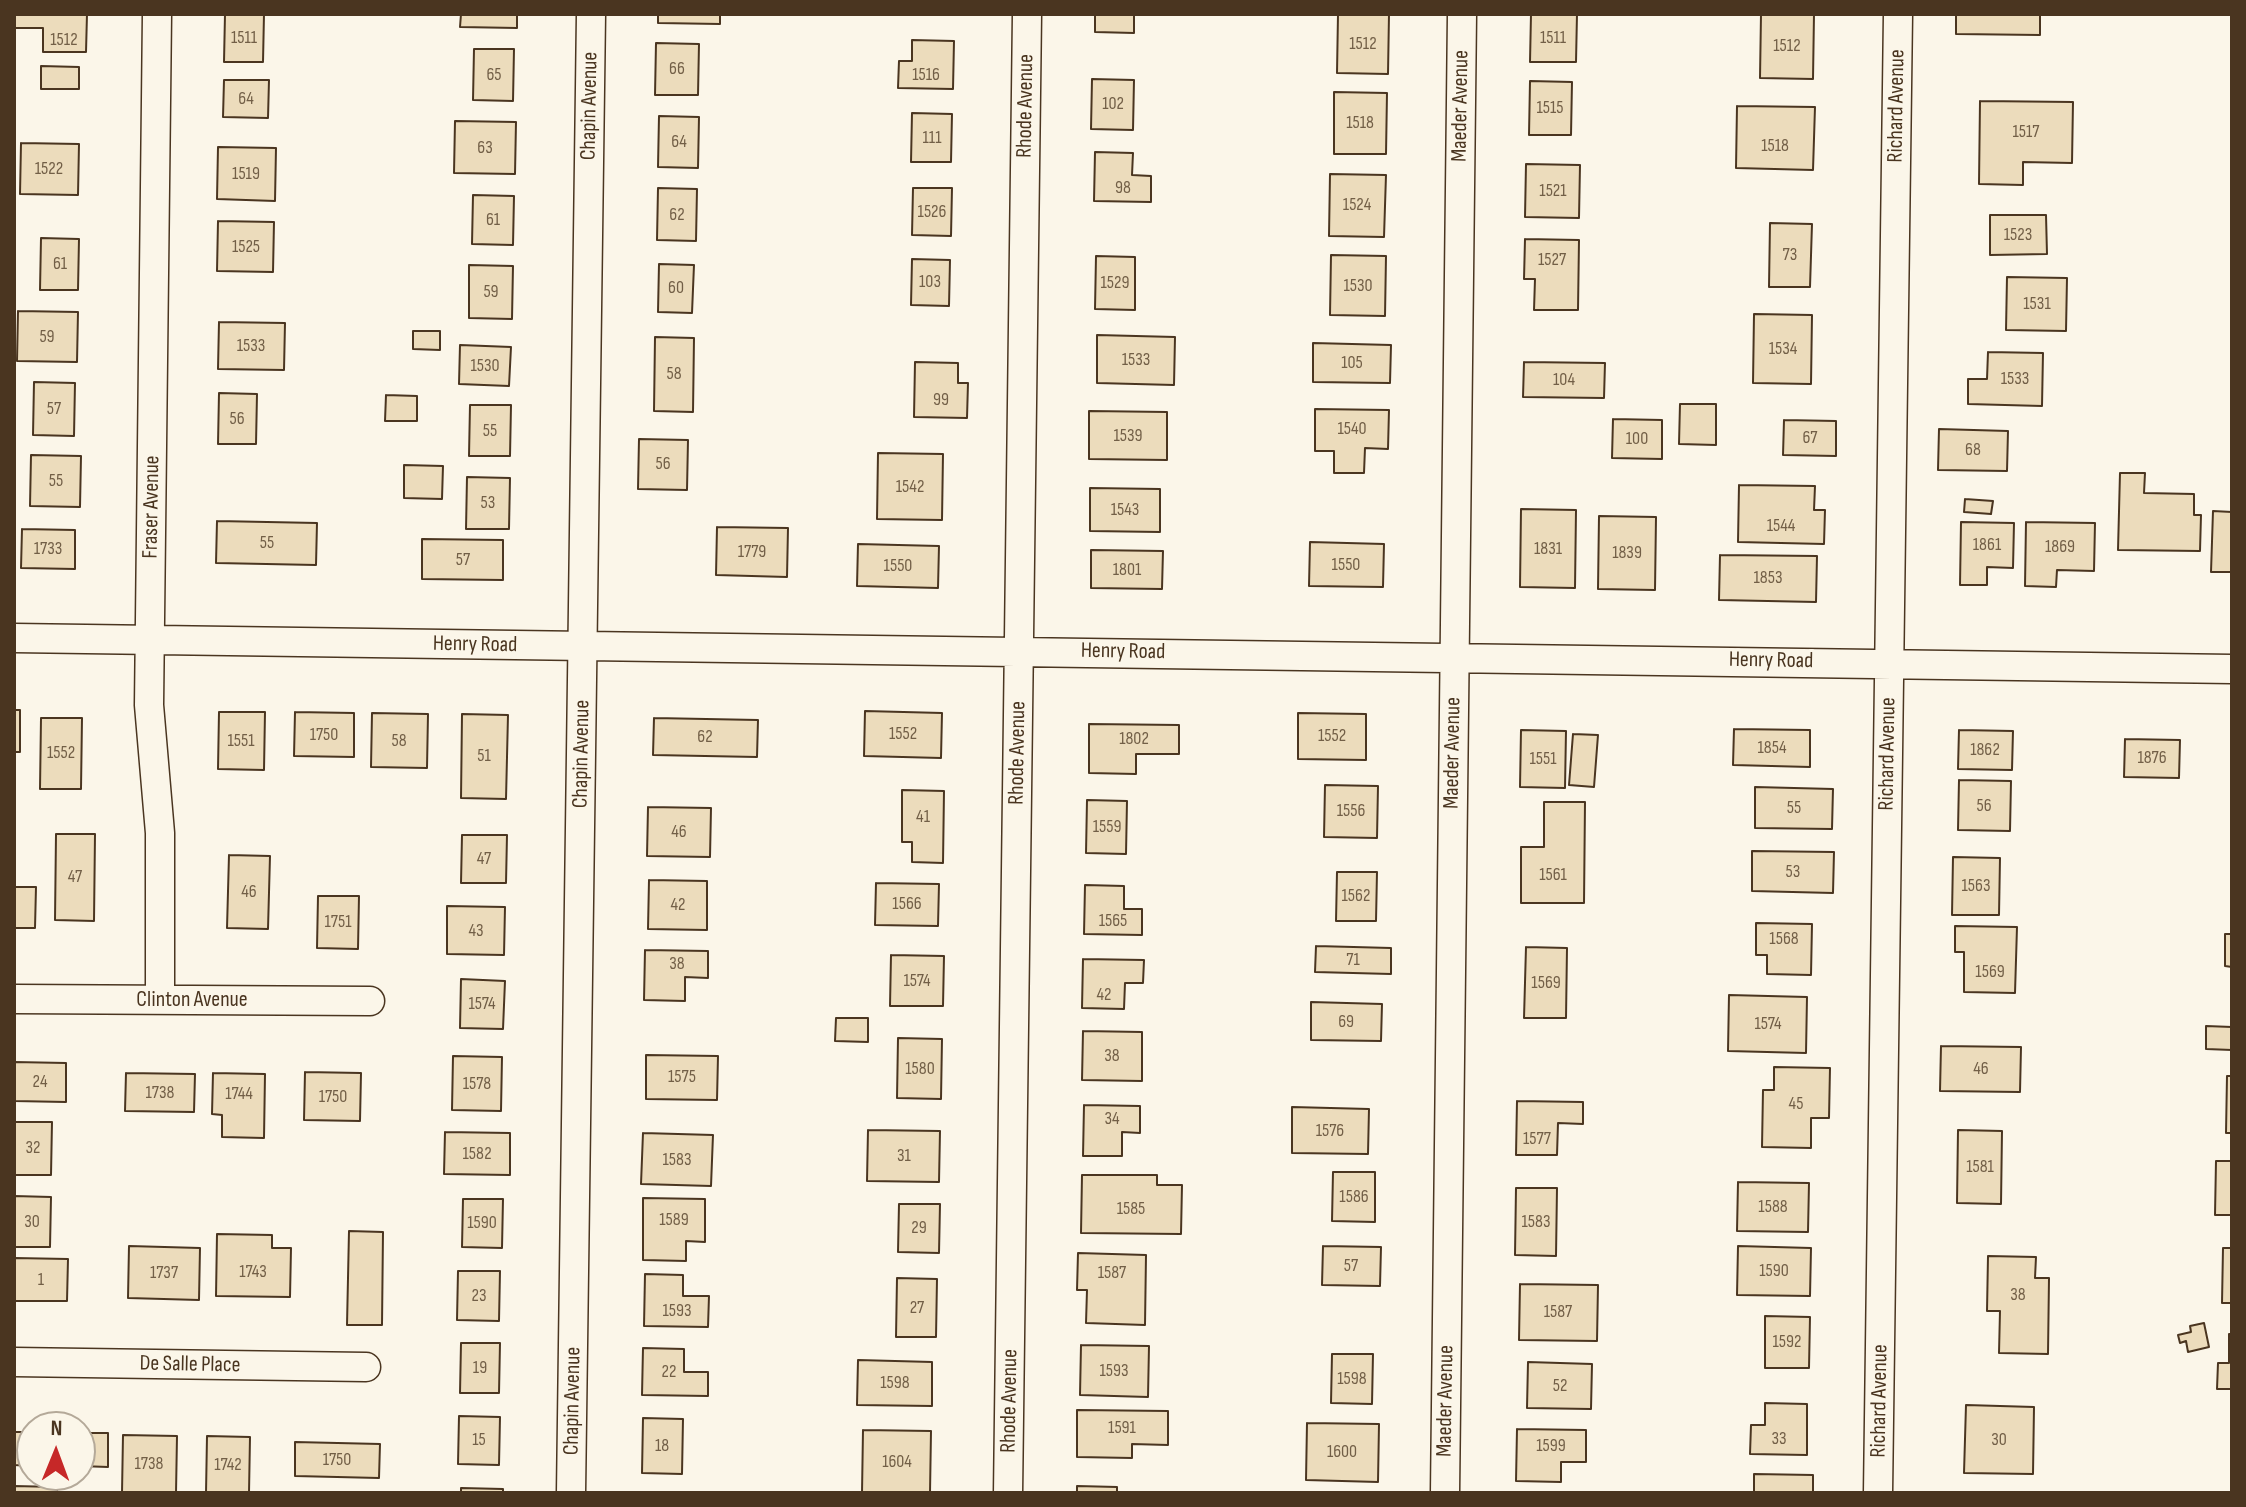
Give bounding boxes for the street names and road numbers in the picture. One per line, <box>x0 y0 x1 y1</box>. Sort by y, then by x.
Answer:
street label: Richard Avenue <box>1883 49 1911 163</box>
street label: Maeder Avenue <box>1447 50 1475 162</box>
street label: Chapin Avenue <box>576 52 604 160</box>
street label: Rhode Avenue <box>1012 54 1040 158</box>
street label: Fraser Avenue <box>138 455 166 559</box>
street label: Henry Road <box>432 631 518 659</box>
street label: Henry Road <box>1080 638 1166 666</box>
street label: Henry Road <box>1728 647 1814 675</box>
street label: Maeder Avenue <box>1439 697 1467 809</box>
street label: Richard Avenue <box>1874 697 1902 811</box>
street label: Chapin Avenue <box>568 700 596 808</box>
street label: Rhode Avenue <box>1004 701 1032 805</box>
street label: Clinton Avenue <box>136 987 248 1013</box>
street label: Richard Avenue <box>1866 1344 1894 1458</box>
street label: Maeder Avenue <box>1432 1345 1460 1457</box>
street label: Chapin Avenue <box>559 1347 587 1455</box>
street label: Rhode Avenue <box>996 1349 1024 1453</box>
street label: De Salle Place <box>139 1351 241 1379</box>

